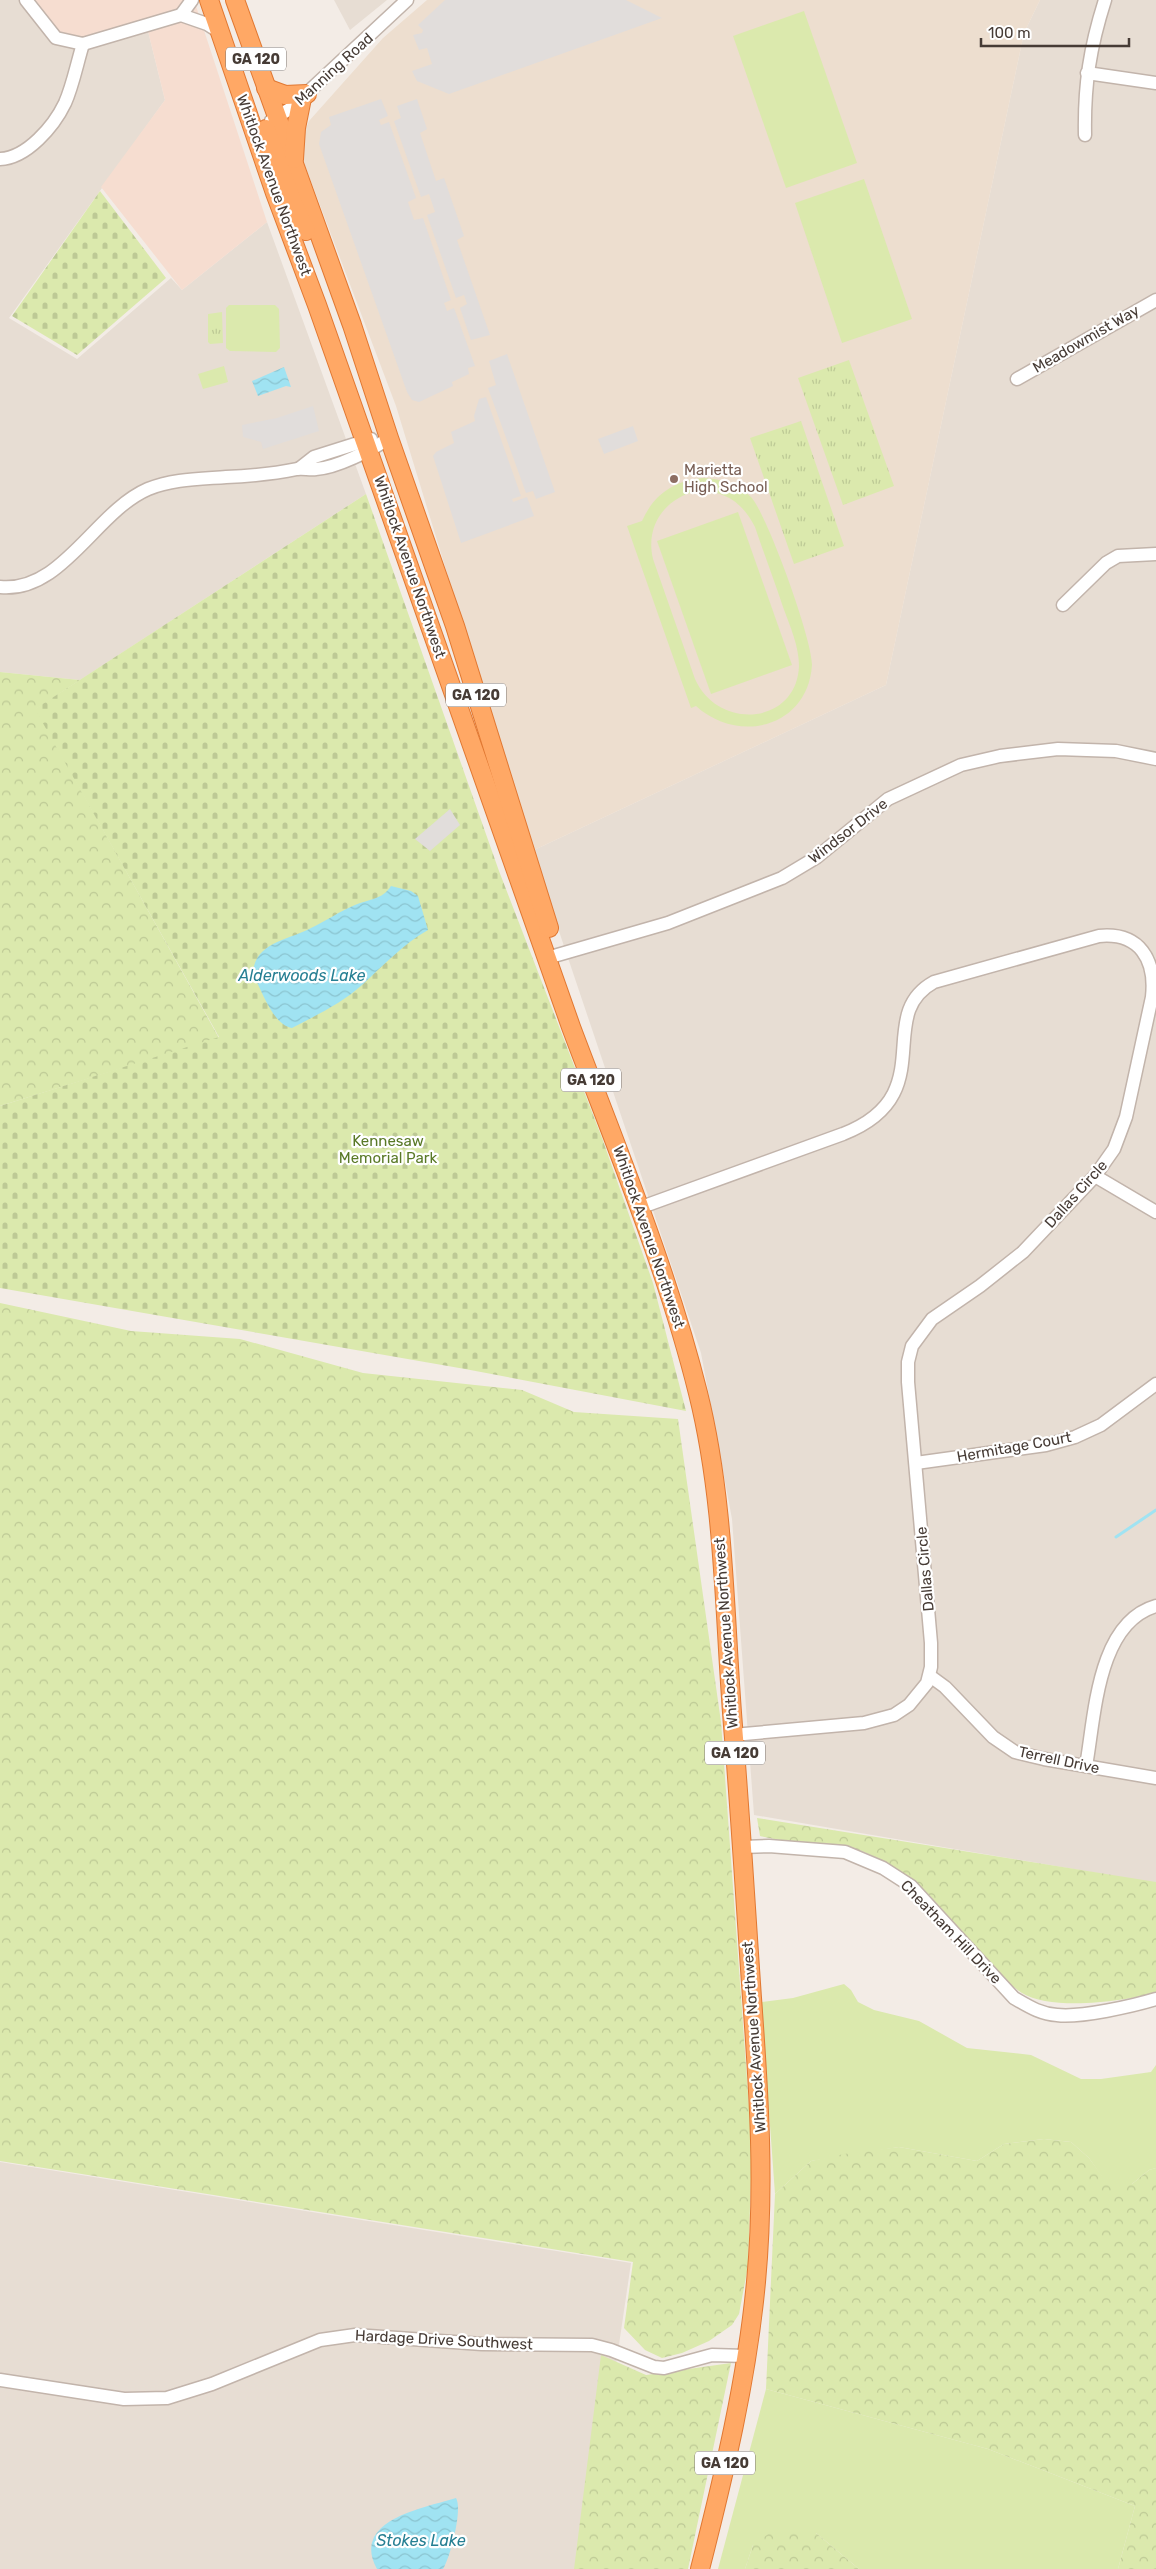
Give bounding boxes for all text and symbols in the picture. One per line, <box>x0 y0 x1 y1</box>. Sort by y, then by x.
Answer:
scale bar <box>981 15 1128 47</box>
text: 100 m <box>988 24 1030 42</box>
street label: Manning Road <box>291 29 377 109</box>
road number: GA 120 <box>226 48 286 70</box>
street label: Whitlock Avenue Northwest <box>233 92 315 278</box>
street label: Meadowmist Way <box>1030 301 1142 377</box>
place label: Marietta High School <box>684 461 768 496</box>
street label: Whitlock Avenue Northwest <box>370 473 450 661</box>
marker: Marietta High School <box>668 473 680 485</box>
road number: GA 120 <box>446 684 506 706</box>
street label: Windsor Drive <box>805 795 891 867</box>
water label: Alderwoods Lake <box>238 966 366 985</box>
road number: GA 120 <box>561 1068 621 1092</box>
park label: Kennesaw Memorial Park <box>339 1132 437 1167</box>
street label: Whitlock Avenue Northwest <box>609 1143 689 1331</box>
street label: Dallas Circle <box>1041 1156 1111 1232</box>
street label: Hermitage Court <box>955 1428 1073 1466</box>
street label: Dallas Circle <box>912 1526 938 1612</box>
street label: Whitlock Avenue Northwest <box>710 1537 742 1729</box>
road number: GA 120 <box>705 1742 765 1765</box>
street label: Terrell Drive <box>1017 1743 1101 1777</box>
street label: Cheatham Hill Drive <box>897 1876 1005 1988</box>
street label: Whitlock Avenue Northwest <box>738 1941 770 2133</box>
street label: Hardage Drive Southwest <box>355 2326 534 2354</box>
road number: GA 120 <box>695 2452 755 2474</box>
water label: Stokes Lake <box>376 2531 466 2550</box>

